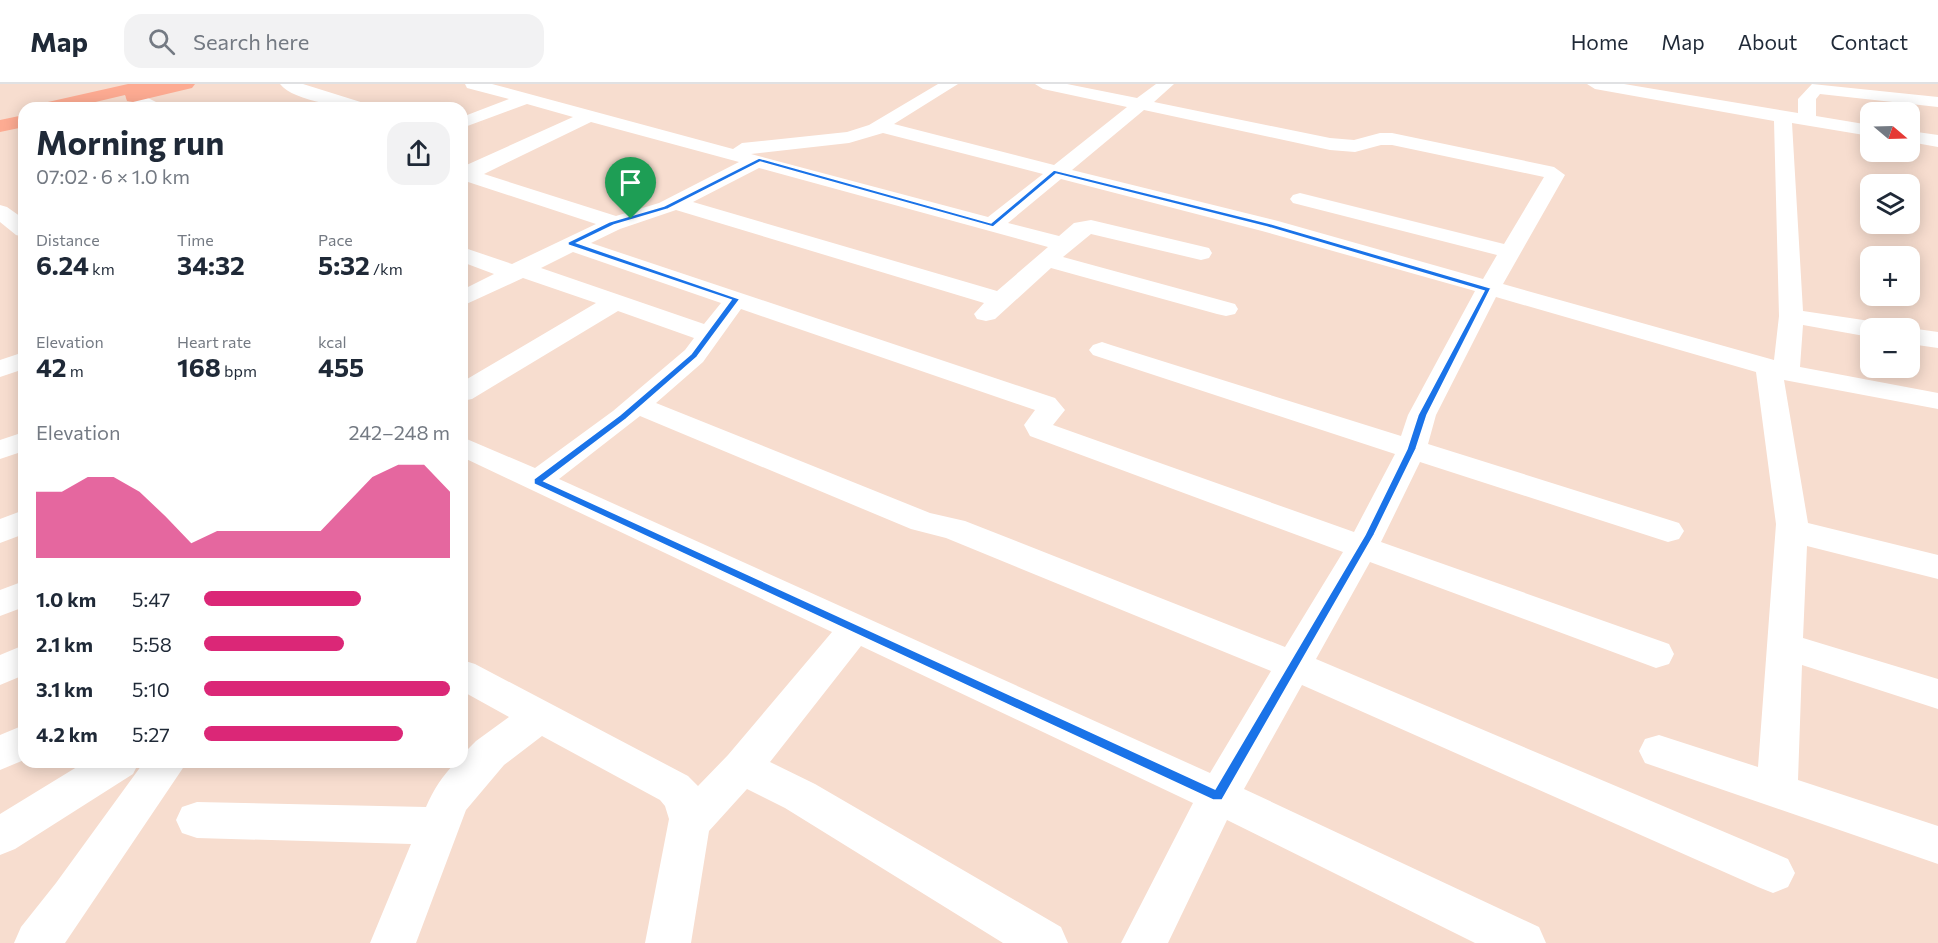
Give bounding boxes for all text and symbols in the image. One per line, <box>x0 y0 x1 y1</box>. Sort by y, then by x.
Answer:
search box <box>124 14 544 68</box>
text: Map <box>30 24 88 58</box>
icon: search <box>145 25 178 58</box>
text: Search here <box>193 28 309 55</box>
text: Home <box>1571 29 1628 54</box>
text: Map <box>1661 29 1705 54</box>
text: About <box>1738 29 1797 54</box>
text: Contact <box>1830 29 1908 54</box>
north arrow <box>1860 102 1920 162</box>
map controls <box>1860 102 1920 378</box>
text: Morning run <box>36 121 224 162</box>
button: share <box>387 122 450 185</box>
pin <box>605 157 656 219</box>
text: 07:02 · 6 × 1.0 km <box>36 164 190 188</box>
icon: arrive <box>614 166 647 199</box>
button: layers <box>1860 174 1920 234</box>
text: Distance <box>36 230 100 249</box>
text: Time <box>177 230 214 249</box>
text: Pace <box>318 230 353 249</box>
button: + <box>1860 246 1920 306</box>
text: 6.24 <box>36 249 89 280</box>
text: 34:32 <box>177 249 245 280</box>
text: 5:32 <box>318 249 370 280</box>
text: km <box>89 259 115 278</box>
text: /km <box>370 259 403 278</box>
button: − <box>1860 318 1920 378</box>
text: Elevation <box>36 332 104 351</box>
text: Heart rate <box>177 332 251 351</box>
text: kcal <box>318 332 347 351</box>
text: 42 <box>36 351 67 382</box>
text: 168 <box>177 351 221 382</box>
text: 455 <box>318 351 364 382</box>
text: m <box>67 361 84 380</box>
text: bpm <box>221 361 257 380</box>
text: Elevation <box>36 420 121 444</box>
text: 242–248 m <box>349 420 450 444</box>
text: 1.0 km <box>36 587 96 611</box>
text: 5:47 <box>132 587 170 611</box>
text: 2.1 km <box>36 632 93 656</box>
text: 5:58 <box>132 632 172 656</box>
text: 3.1 km <box>36 677 93 701</box>
text: 5:10 <box>132 677 170 701</box>
text: 4.2 km <box>36 722 98 746</box>
text: 5:27 <box>132 722 170 746</box>

